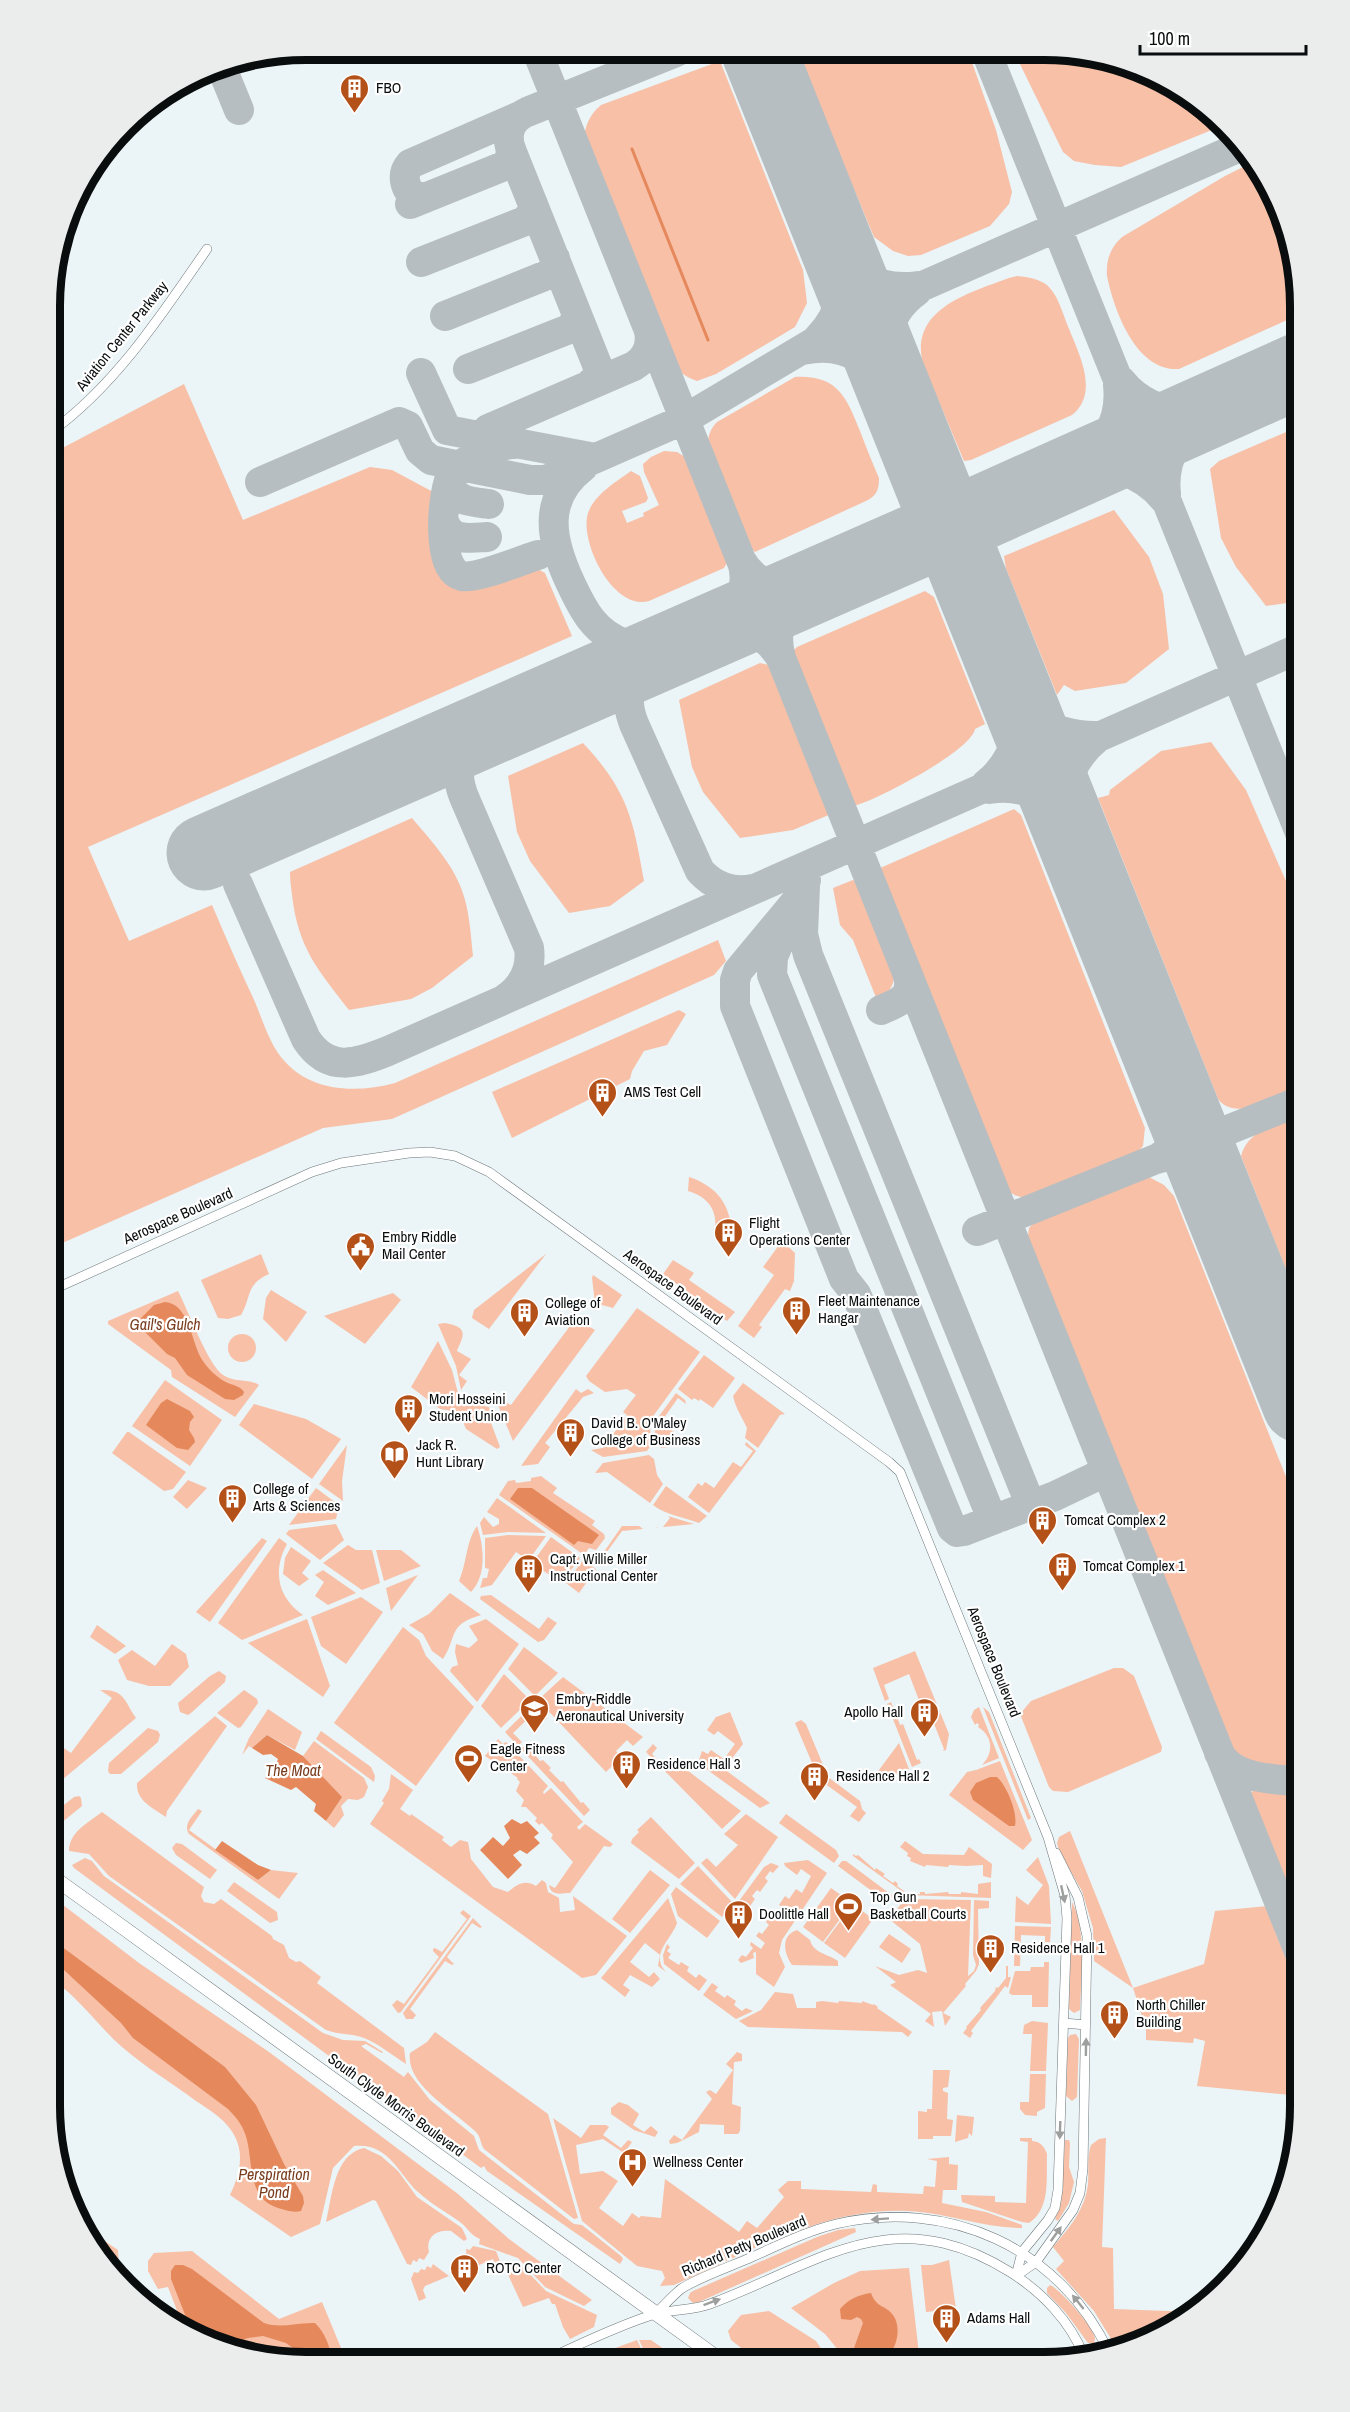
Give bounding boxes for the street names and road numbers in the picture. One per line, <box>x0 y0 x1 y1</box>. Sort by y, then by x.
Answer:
street label: Aviation Center Parkway <box>70 276 173 396</box>
street label: Aerospace Boulevard <box>119 1182 236 1249</box>
street label: Aerospace Boulevard <box>619 1243 727 1330</box>
street label: Aerospace Boulevard <box>962 1602 1026 1720</box>
street label: South Clyde Morris Boulevard <box>324 2048 469 2161</box>
street label: Richard Petty Boulevard <box>678 2210 809 2281</box>

